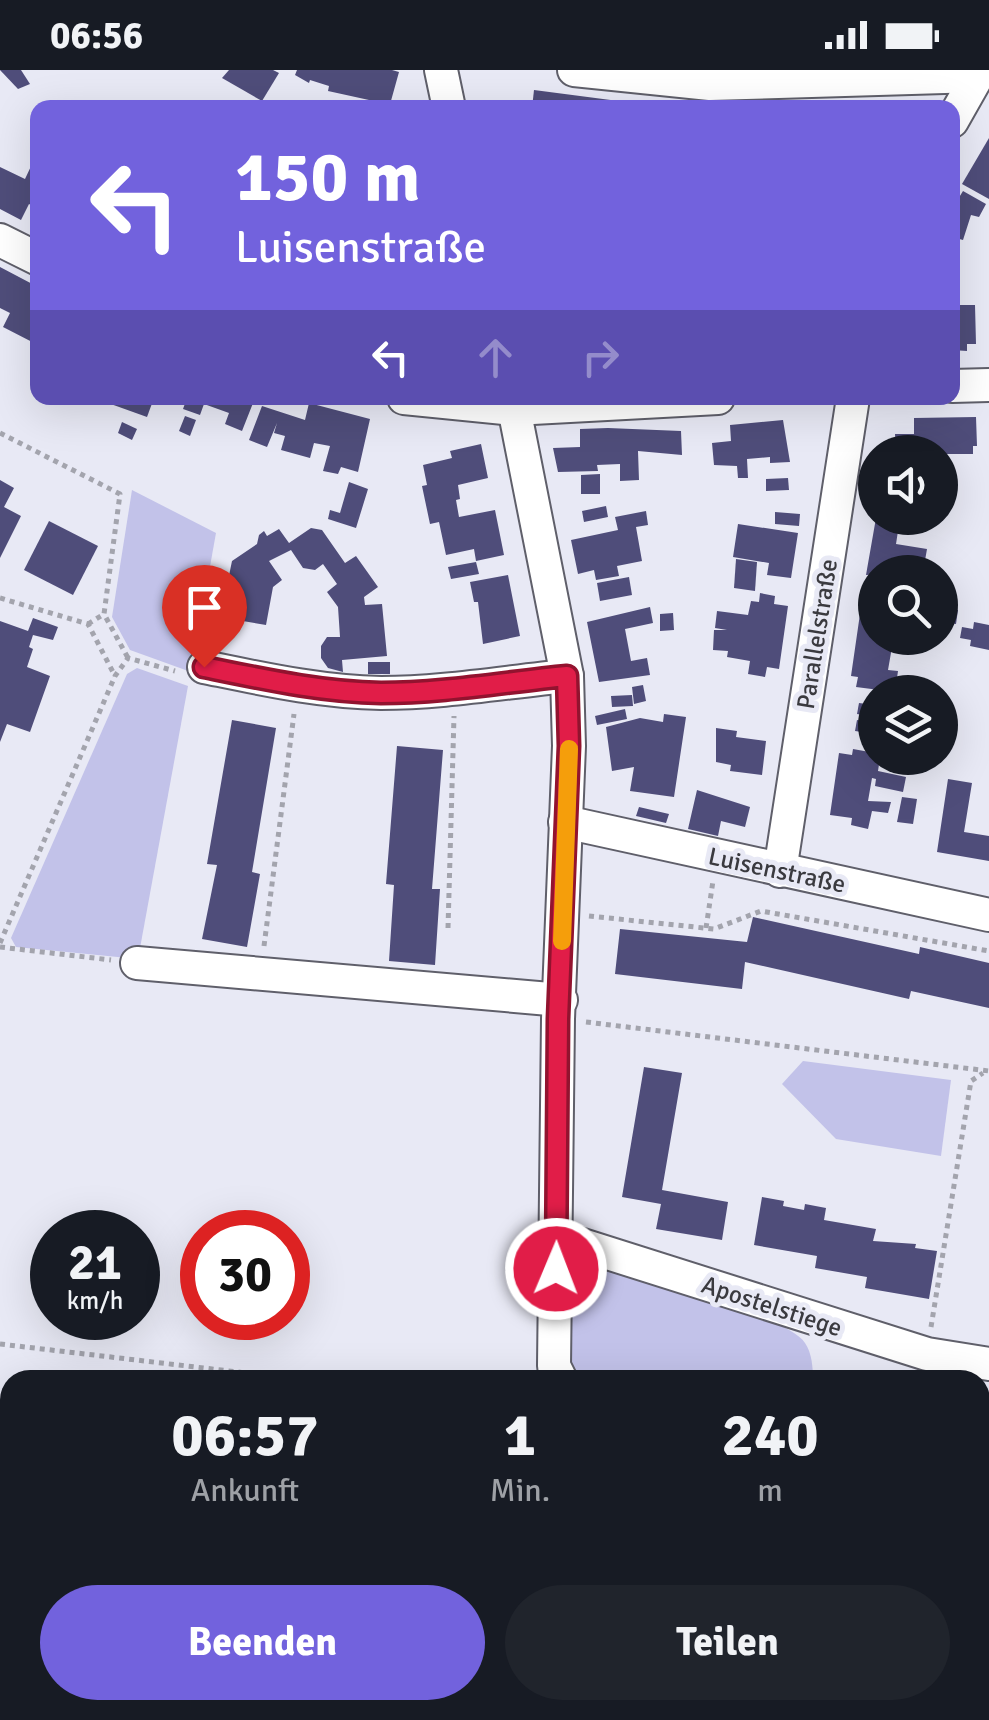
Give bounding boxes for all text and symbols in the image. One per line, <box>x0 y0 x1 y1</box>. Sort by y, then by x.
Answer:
text: 06:56 <box>50 12 143 59</box>
text: 150 m <box>235 134 420 220</box>
icon: left <box>70 140 200 270</box>
text: Luisenstraße <box>235 220 486 275</box>
icon: left <box>363 330 418 385</box>
icon: ahead <box>468 330 523 385</box>
icon: right <box>573 330 628 385</box>
map controls <box>858 435 958 775</box>
button: sound <box>858 435 958 535</box>
button: search <box>858 555 958 655</box>
street label: Parallelstraße <box>790 557 844 711</box>
pin <box>162 565 247 668</box>
icon: arrive <box>177 580 232 635</box>
button: layers <box>858 675 958 775</box>
street label: Luisenstraße <box>706 840 848 900</box>
speed limit sign: 30 <box>180 1210 310 1340</box>
position arrow <box>504 1217 608 1321</box>
text: 21 <box>68 1232 122 1294</box>
street label: Apostelstiege <box>698 1269 846 1343</box>
text: km/h <box>67 1285 123 1316</box>
text: 06:57 <box>171 1399 319 1473</box>
text: 1 <box>504 1399 536 1473</box>
text: 240 <box>722 1399 819 1473</box>
text: Ankunft <box>191 1471 299 1510</box>
text: Min. <box>490 1471 550 1510</box>
text: m <box>757 1471 783 1510</box>
button: Beenden <box>40 1585 485 1700</box>
button: Teilen <box>505 1585 950 1700</box>

